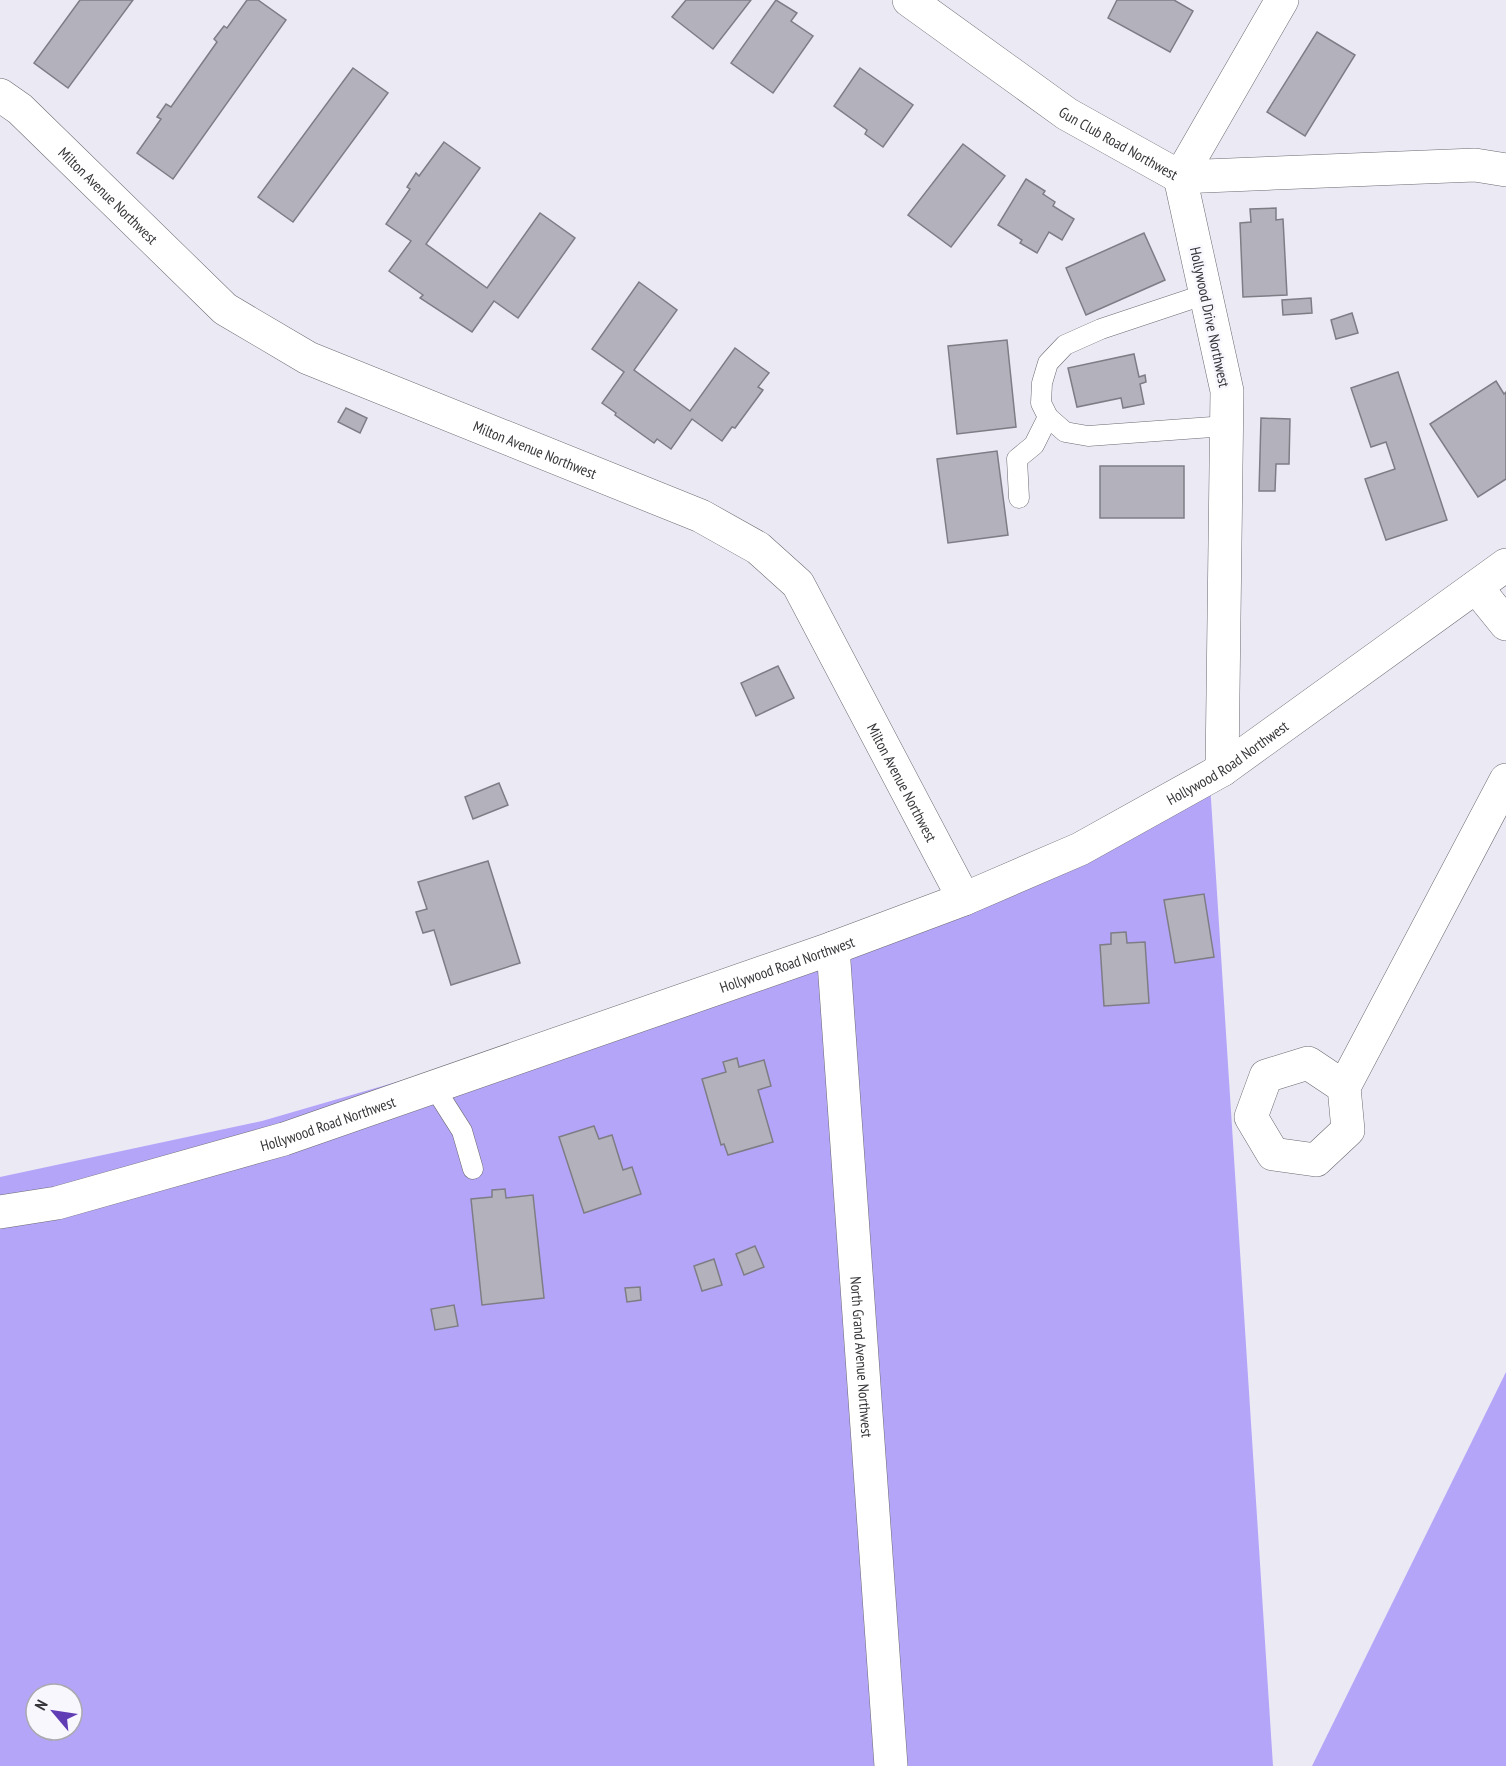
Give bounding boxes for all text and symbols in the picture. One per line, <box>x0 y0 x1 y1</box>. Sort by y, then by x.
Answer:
street label: Gun Club Road Northwest <box>1055 102 1181 183</box>
street label: Milton Avenue Northwest <box>55 143 162 248</box>
street label: Hollywood Drive Northwest <box>1186 245 1234 389</box>
street label: Milton Avenue Northwest <box>471 416 600 483</box>
street label: Hollywood Road Northwest <box>1163 716 1292 809</box>
street label: Milton Avenue Northwest <box>863 720 941 845</box>
street label: Hollywood Road Northwest <box>717 931 857 996</box>
street label: Hollywood Road Northwest <box>258 1092 398 1155</box>
street label: North Grand Avenue Northwest <box>847 1276 877 1438</box>
north arrow <box>24 1682 84 1742</box>
text: N <box>30 1696 52 1713</box>

